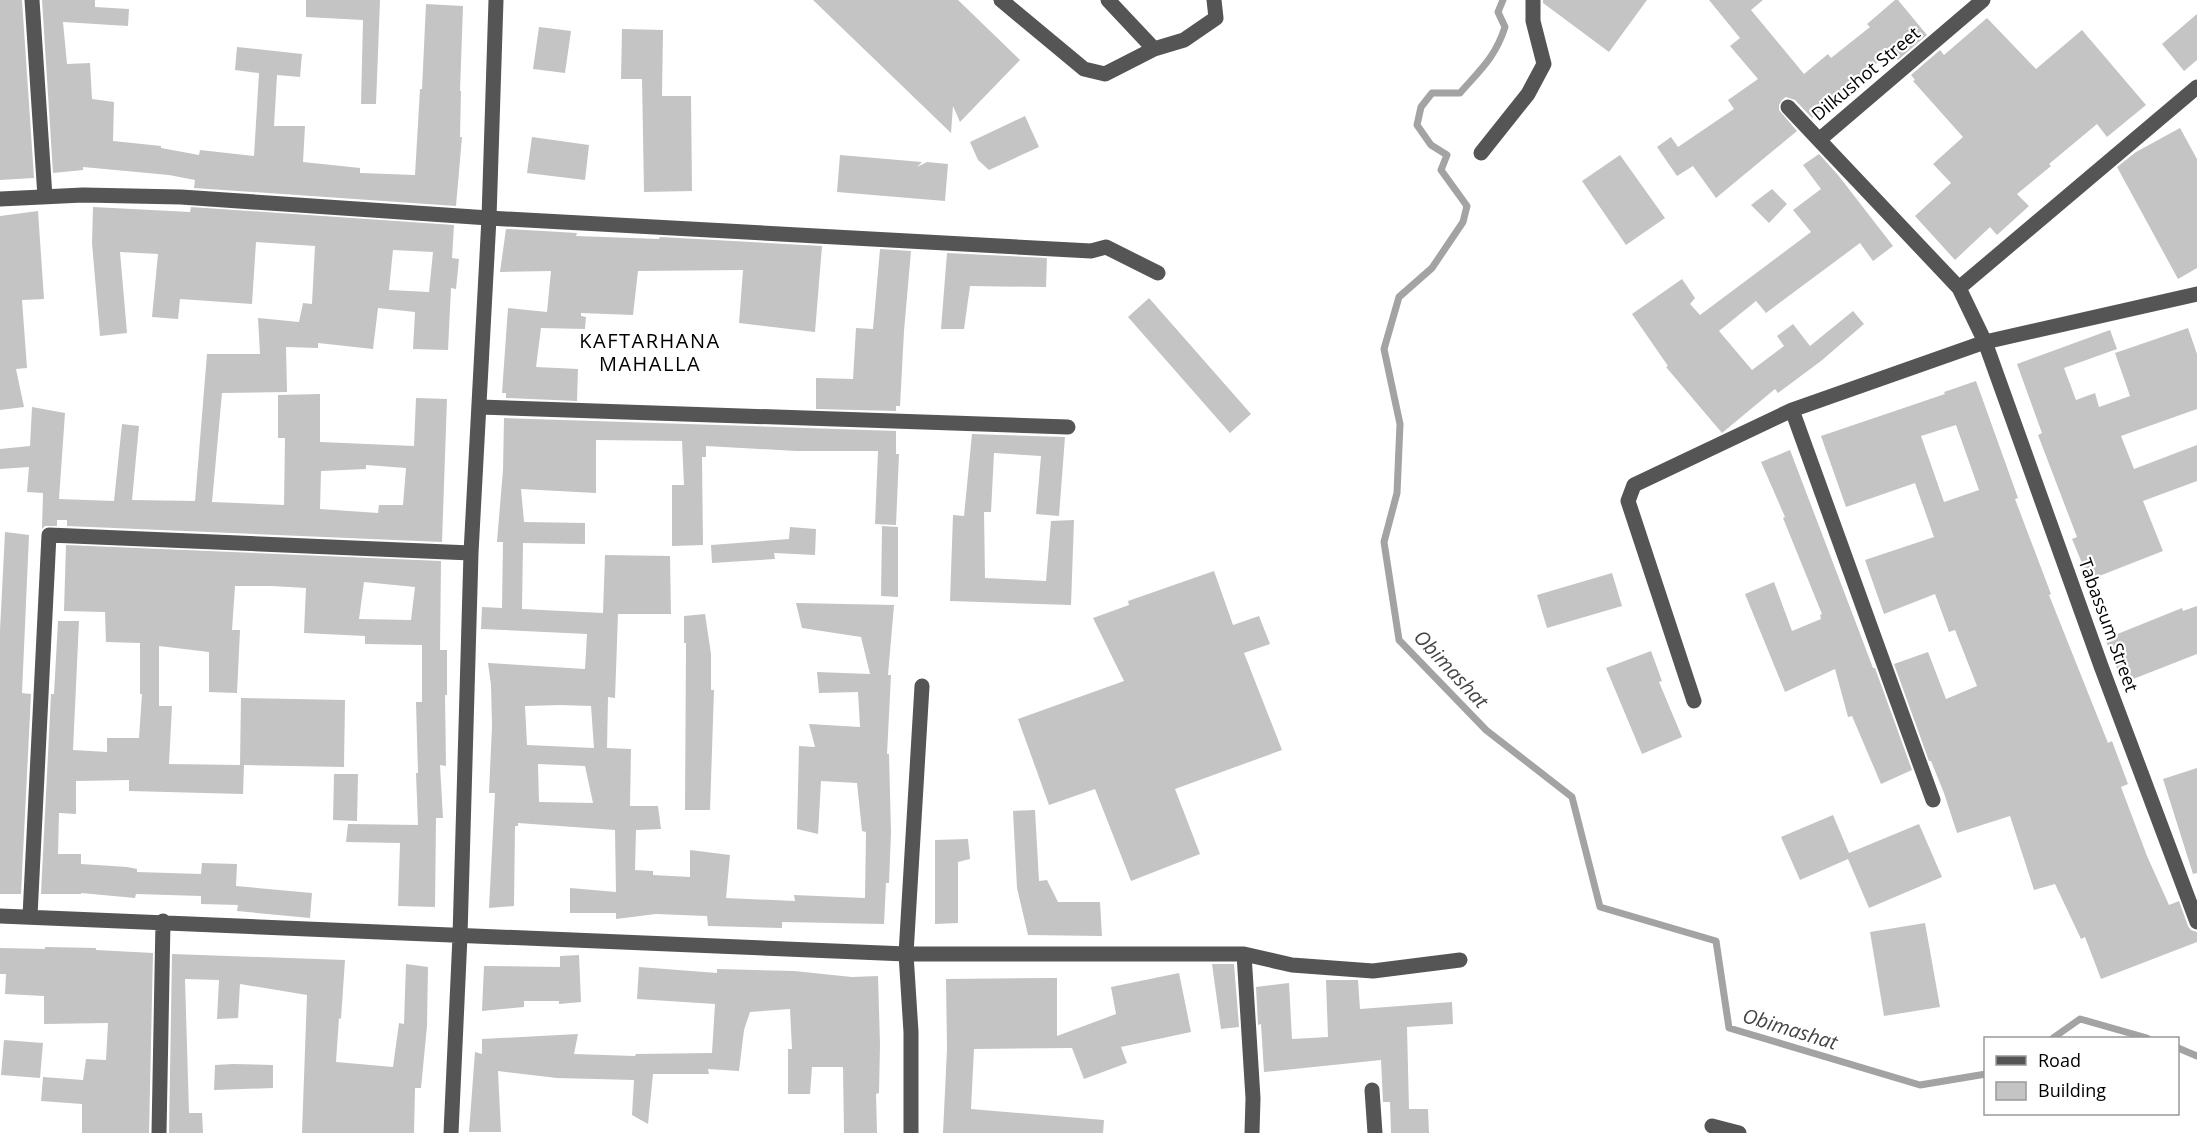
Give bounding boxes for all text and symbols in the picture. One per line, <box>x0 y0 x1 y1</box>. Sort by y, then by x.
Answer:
street label: Dilkushot Street <box>1806 21 1925 126</box>
district label: KAFTARHANA MAHALLA <box>579 327 721 377</box>
street label: Tabassum Street <box>2074 554 2144 695</box>
water label: Obimashat <box>1408 624 1496 715</box>
water label: Obimashat <box>1739 1001 1842 1056</box>
legend <box>1984 1037 2179 1115</box>
text: Road <box>2038 1048 2081 1072</box>
text: Building <box>2038 1078 2106 1102</box>

